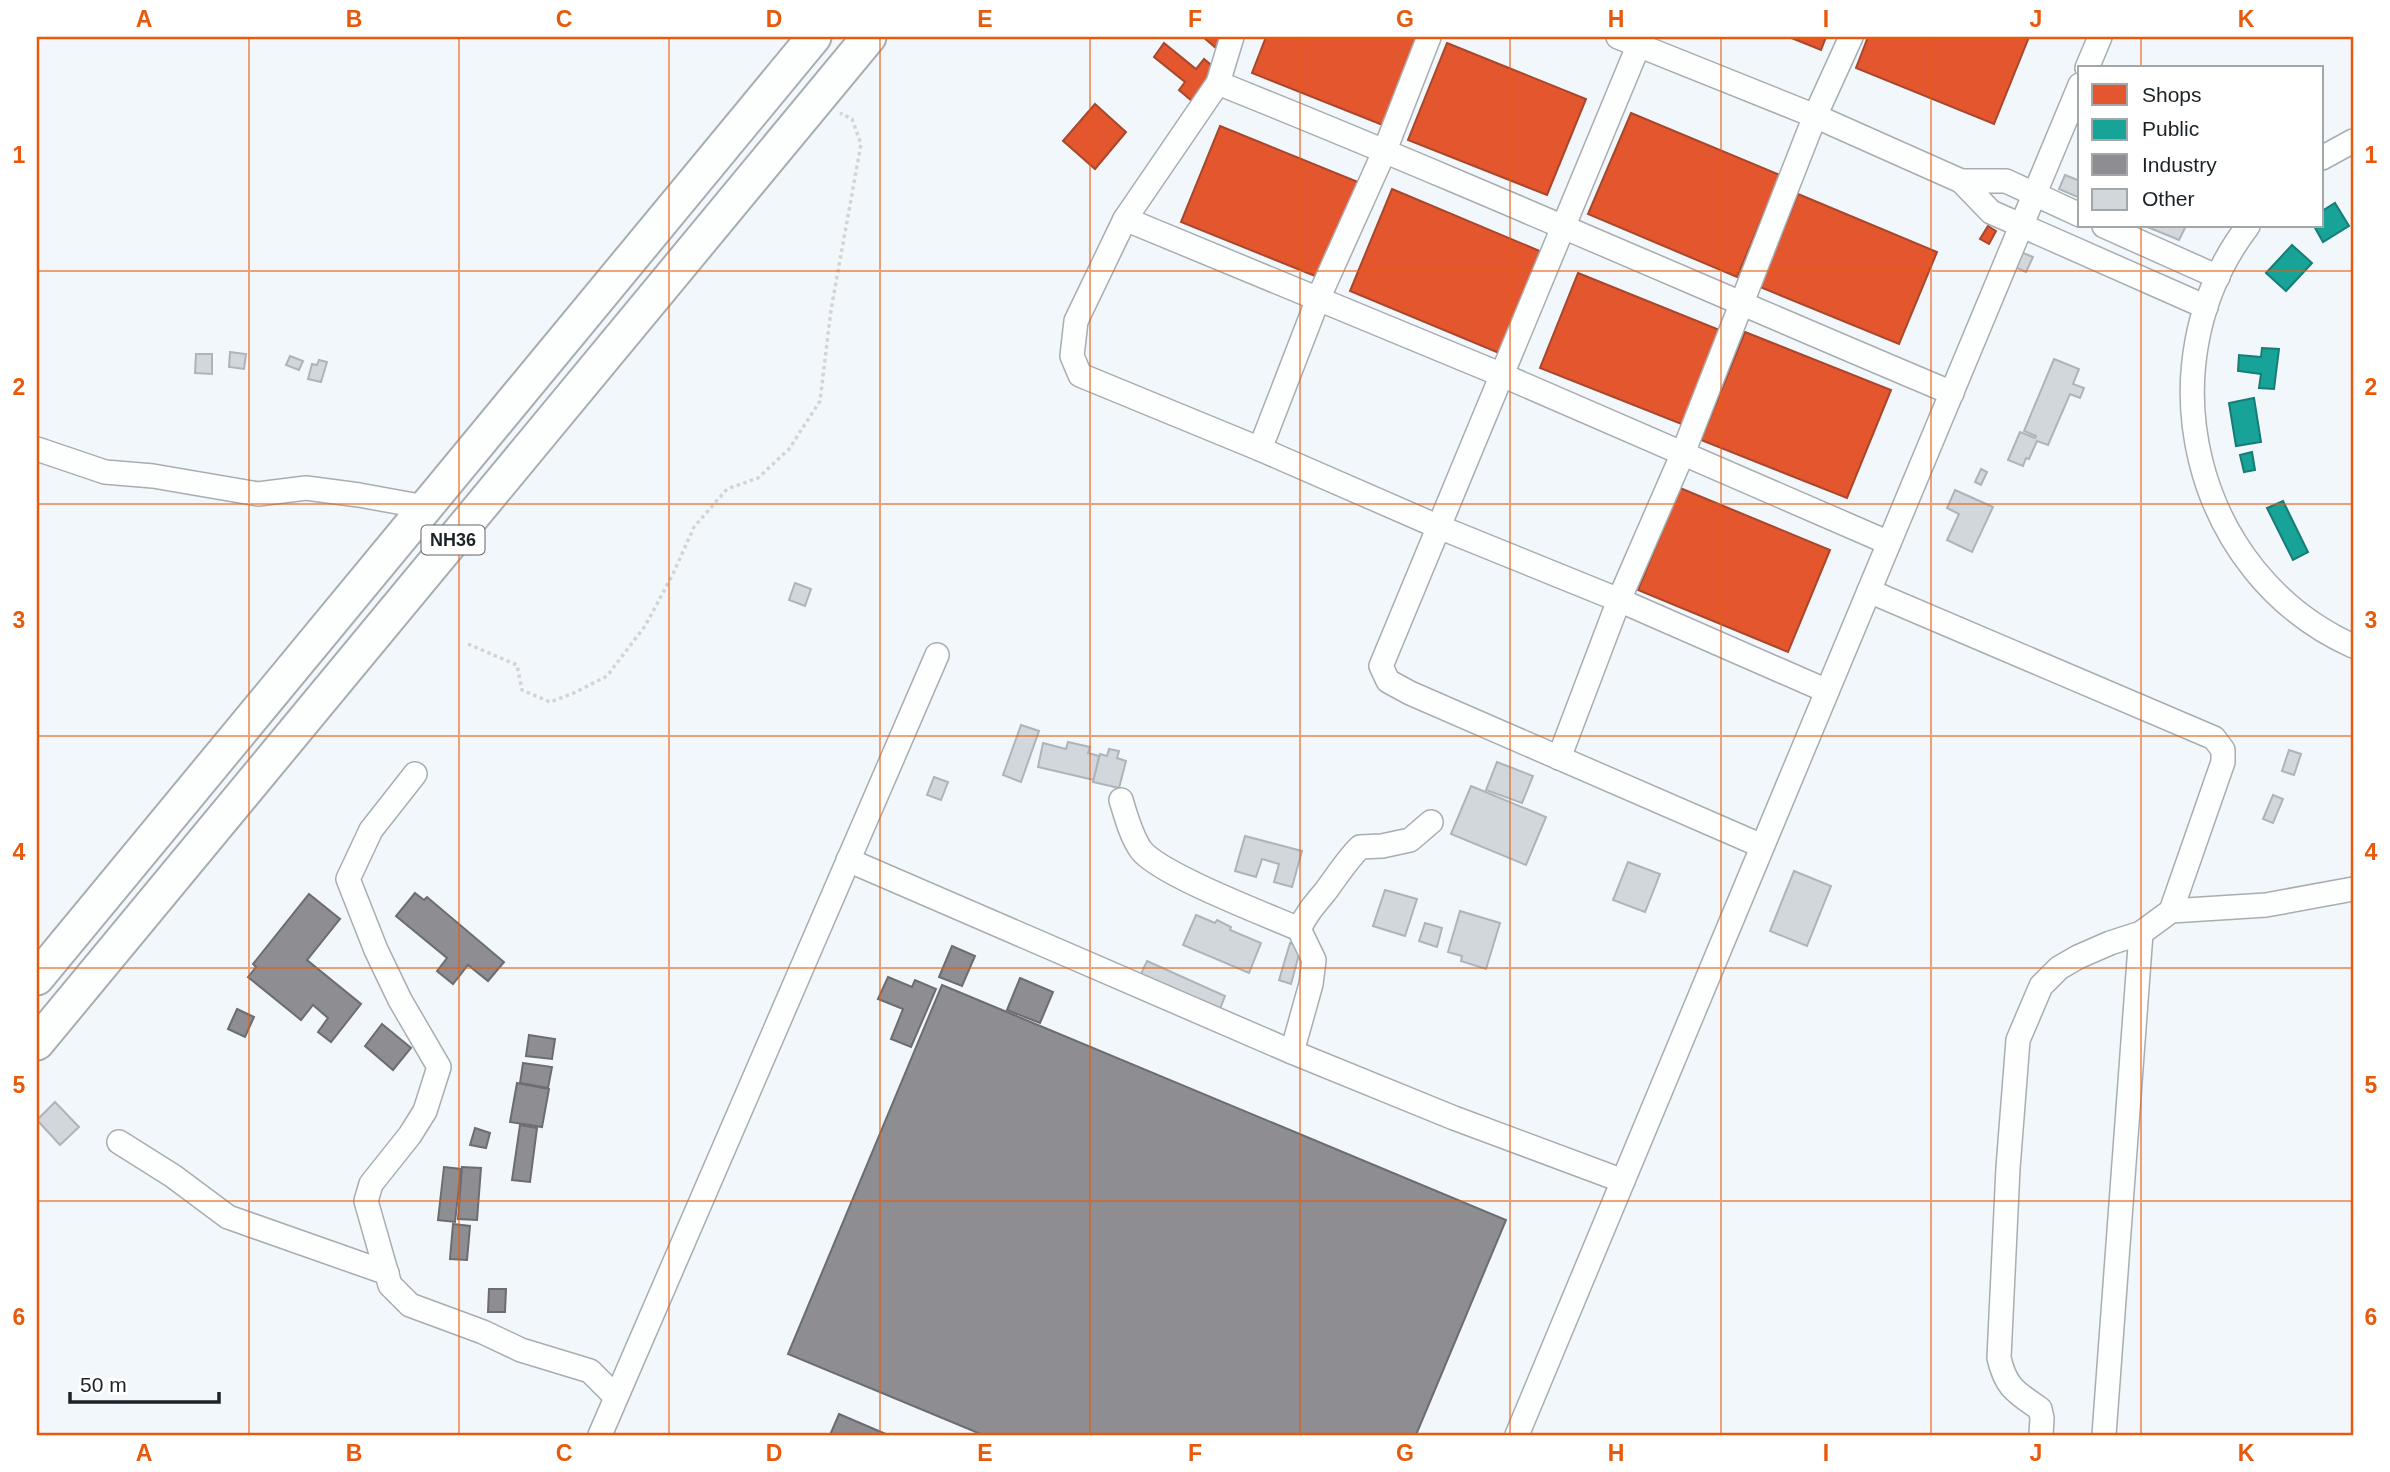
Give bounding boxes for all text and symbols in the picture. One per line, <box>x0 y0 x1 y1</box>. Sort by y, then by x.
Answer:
text: A <box>136 6 152 32</box>
text: B <box>346 6 362 32</box>
text: C <box>556 6 572 32</box>
text: D <box>766 6 782 32</box>
text: E <box>977 6 993 32</box>
text: F <box>1188 6 1202 32</box>
text: G <box>1396 6 1414 32</box>
text: H <box>1608 6 1624 32</box>
text: I <box>1823 6 1829 32</box>
text: J <box>2030 6 2042 32</box>
text: K <box>2238 6 2255 32</box>
legend <box>2078 66 2324 228</box>
text: Shops <box>2142 83 2202 106</box>
text: Public <box>2142 117 2199 140</box>
text: 1 <box>13 142 26 168</box>
text: 1 <box>2365 142 2378 168</box>
text: Industry <box>2142 153 2217 176</box>
text: Other <box>2142 187 2195 210</box>
text: 2 <box>13 374 25 400</box>
text: 2 <box>2365 374 2377 400</box>
road number: NH36 <box>421 526 484 554</box>
text: 3 <box>13 607 25 633</box>
text: 3 <box>2365 607 2377 633</box>
text: 4 <box>13 839 26 865</box>
text: 4 <box>2365 839 2378 865</box>
text: 5 <box>13 1072 26 1098</box>
text: 5 <box>2365 1072 2378 1098</box>
text: 6 <box>13 1304 25 1330</box>
text: 6 <box>2365 1304 2377 1330</box>
scale bar <box>70 1360 219 1404</box>
text: 50 m <box>80 1373 127 1396</box>
text: A <box>136 1440 152 1466</box>
text: B <box>346 1440 362 1466</box>
text: C <box>556 1440 572 1466</box>
text: D <box>766 1440 782 1466</box>
text: E <box>977 1440 993 1466</box>
text: F <box>1188 1440 1202 1466</box>
text: G <box>1396 1440 1414 1466</box>
text: H <box>1608 1440 1624 1466</box>
text: I <box>1823 1440 1829 1466</box>
text: J <box>2030 1440 2042 1466</box>
text: K <box>2238 1440 2255 1466</box>

